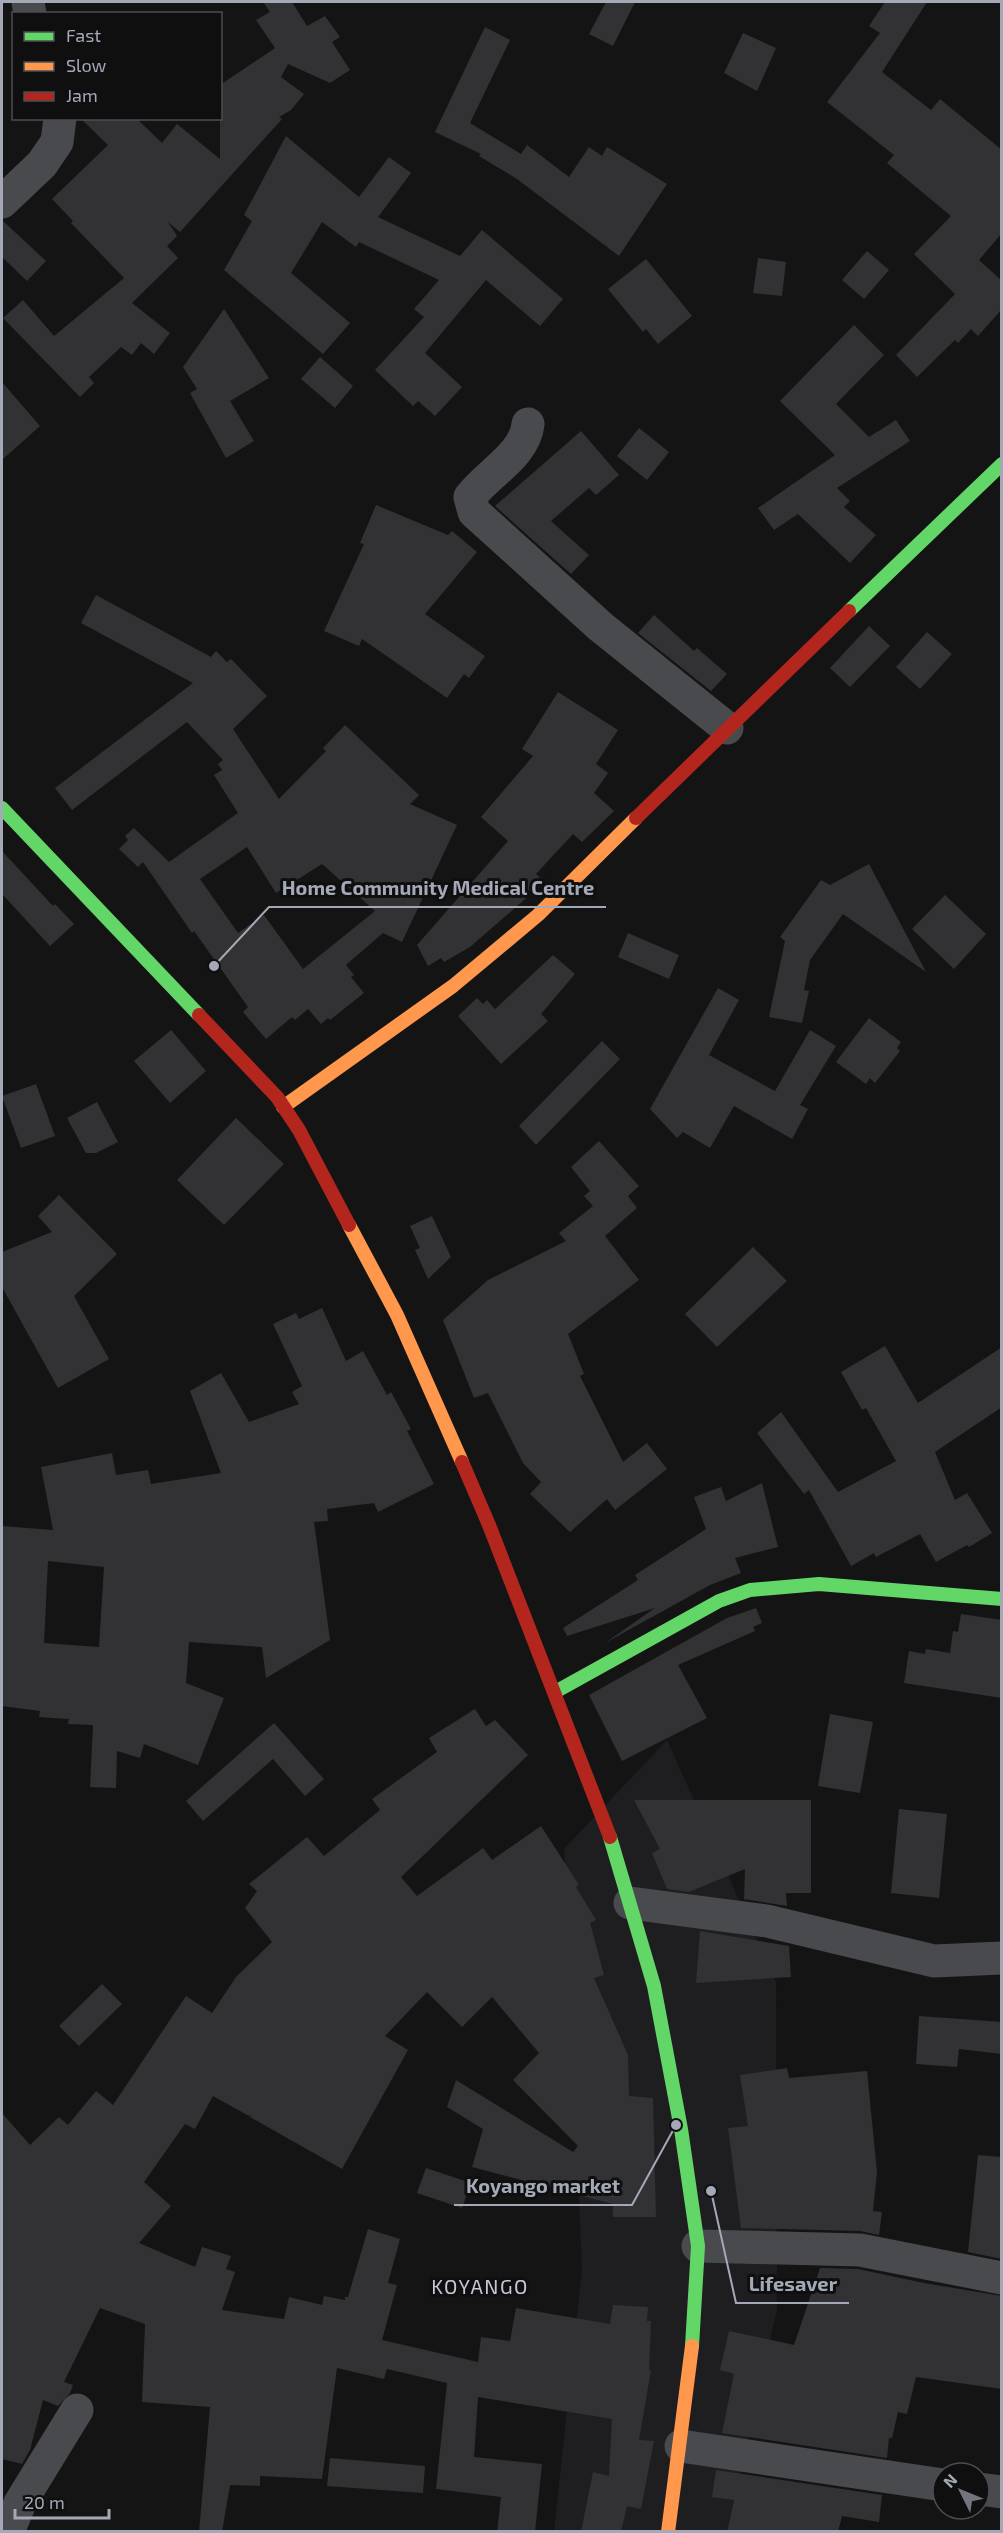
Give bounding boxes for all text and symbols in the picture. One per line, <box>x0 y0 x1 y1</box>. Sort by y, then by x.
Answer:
legend <box>12 12 222 120</box>
text: Fast <box>66 24 101 46</box>
text: Slow <box>66 54 107 76</box>
text: Jam <box>66 84 98 106</box>
callout: Home Community Medical Centre <box>269 869 606 907</box>
text: Home Community Medical Centre <box>282 875 594 900</box>
callout: Koyango market <box>454 2167 632 2205</box>
text: Koyango market <box>466 2173 620 2198</box>
callout: Lifesaver <box>736 2265 849 2303</box>
text: Lifesaver <box>749 2271 838 2295</box>
district label: KOYANGO <box>431 2274 529 2298</box>
north arrow <box>931 2461 991 2521</box>
text: N <box>939 2470 961 2491</box>
scale bar <box>15 2482 110 2520</box>
text: 20 m <box>24 2491 65 2513</box>

